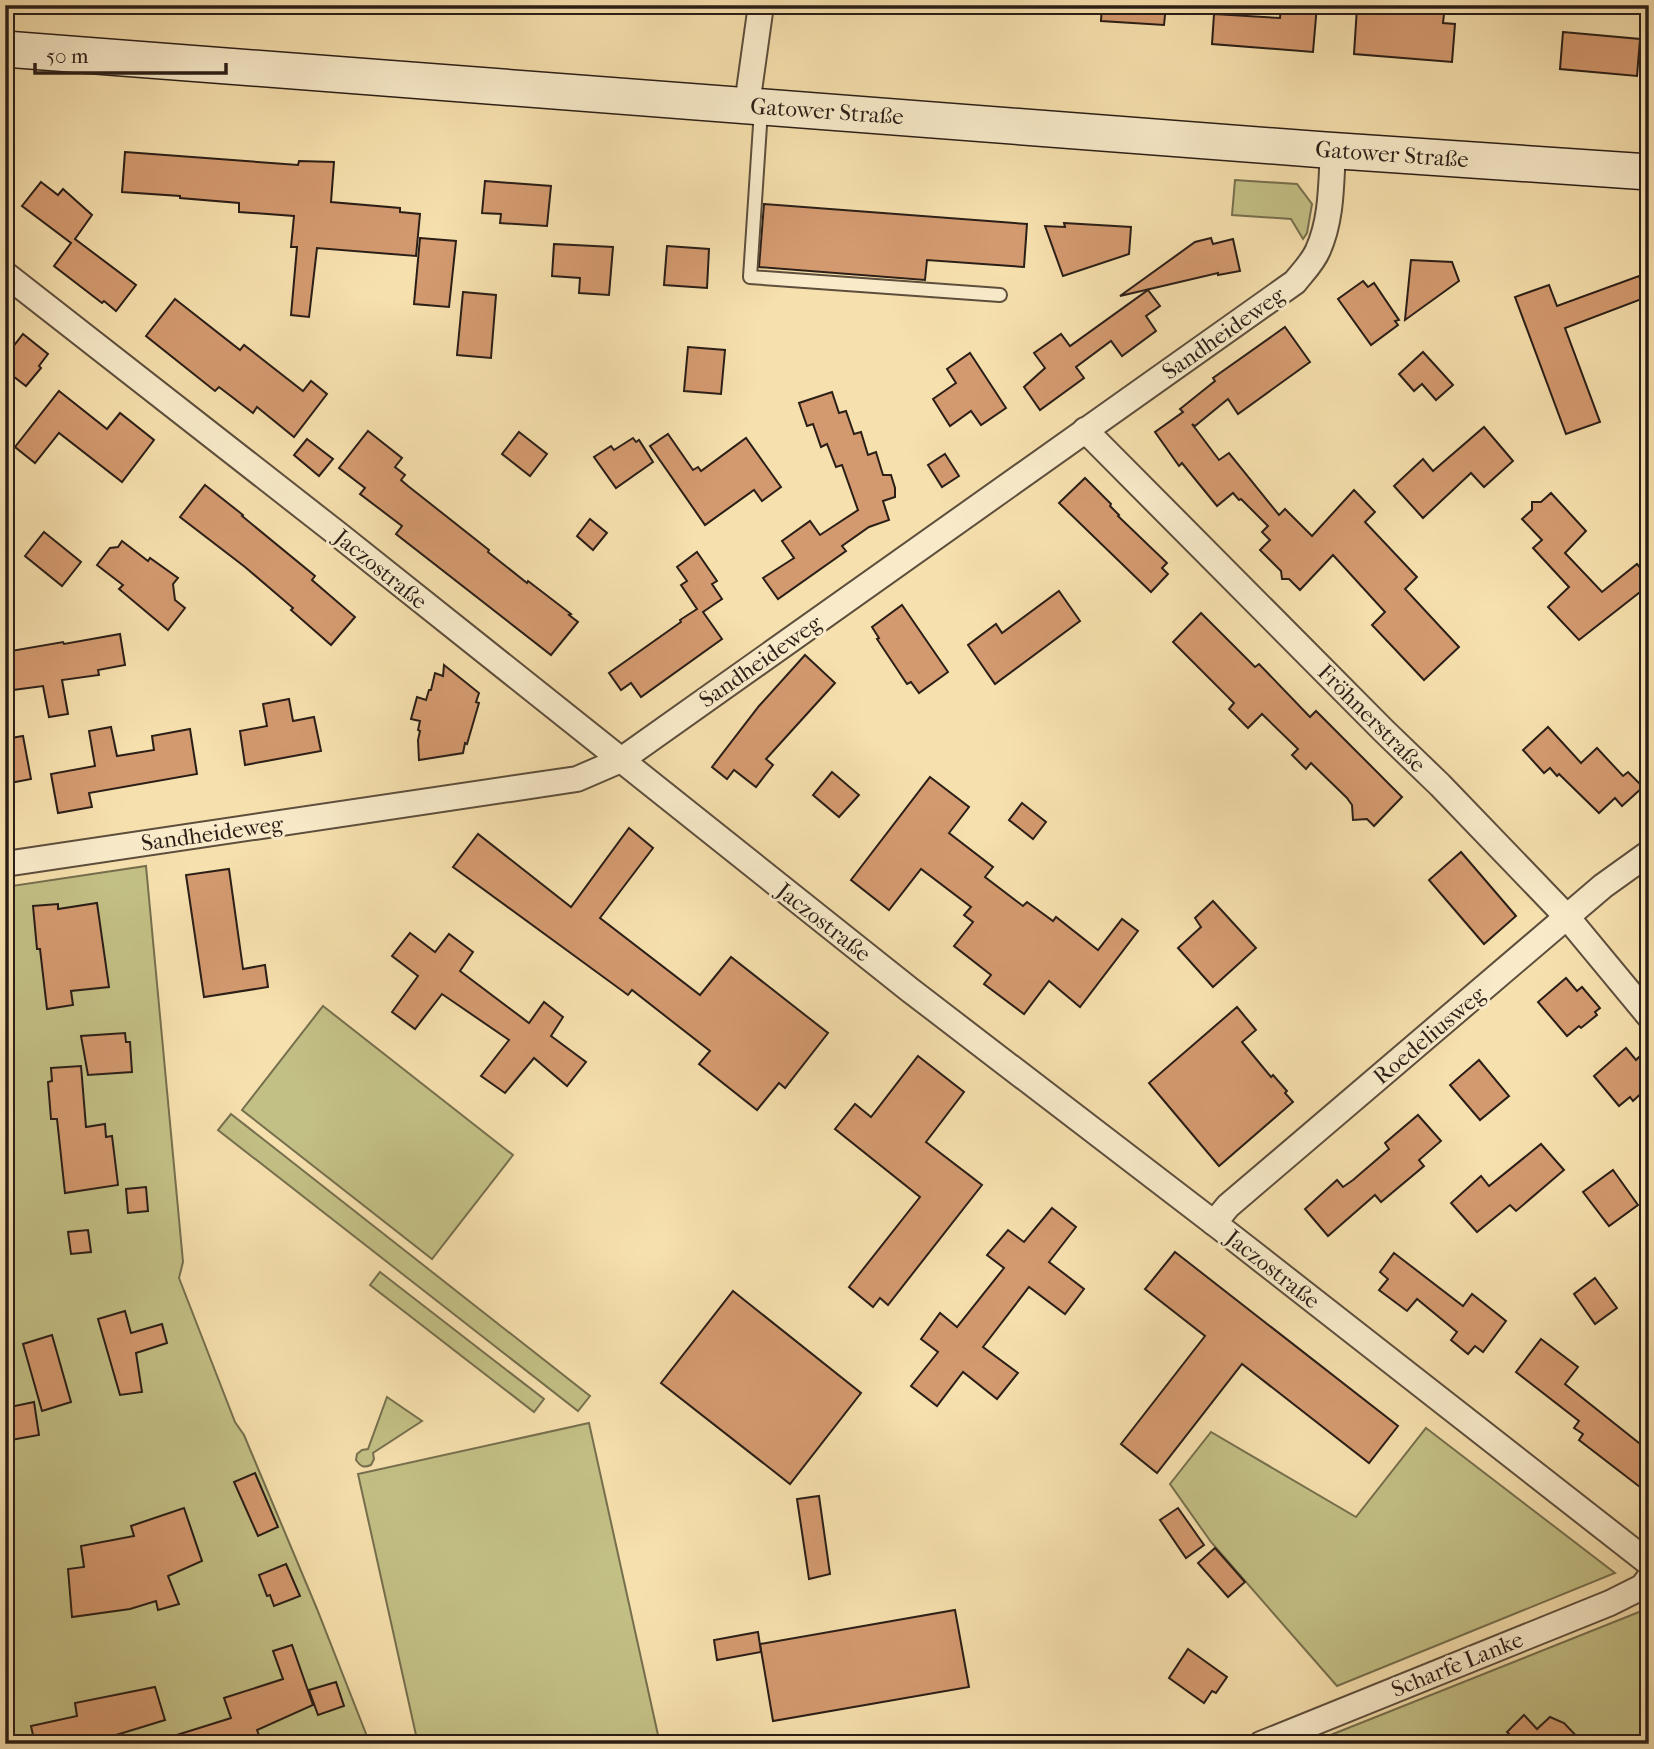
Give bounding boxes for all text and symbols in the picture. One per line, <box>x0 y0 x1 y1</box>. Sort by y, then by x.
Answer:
scale bar <box>35 32 226 76</box>
text: 50 m <box>46 44 89 68</box>
street label: Gatower Straße <box>749 93 905 130</box>
street label: Gatower Straße <box>1314 136 1470 173</box>
street label: Sandheideweg <box>1157 281 1290 386</box>
street label: Jaczostraße <box>327 522 433 615</box>
street label: Sandheideweg <box>694 609 827 714</box>
street label: Fröhnerstraße <box>1312 659 1431 778</box>
street label: Sandheideweg <box>139 810 286 857</box>
street label: Jaczostraße <box>770 876 876 967</box>
street label: Roedeliusweg <box>1368 980 1491 1090</box>
street label: Jaczostraße <box>1219 1223 1325 1314</box>
street label: Scharfe Lanke <box>1387 1626 1527 1703</box>

